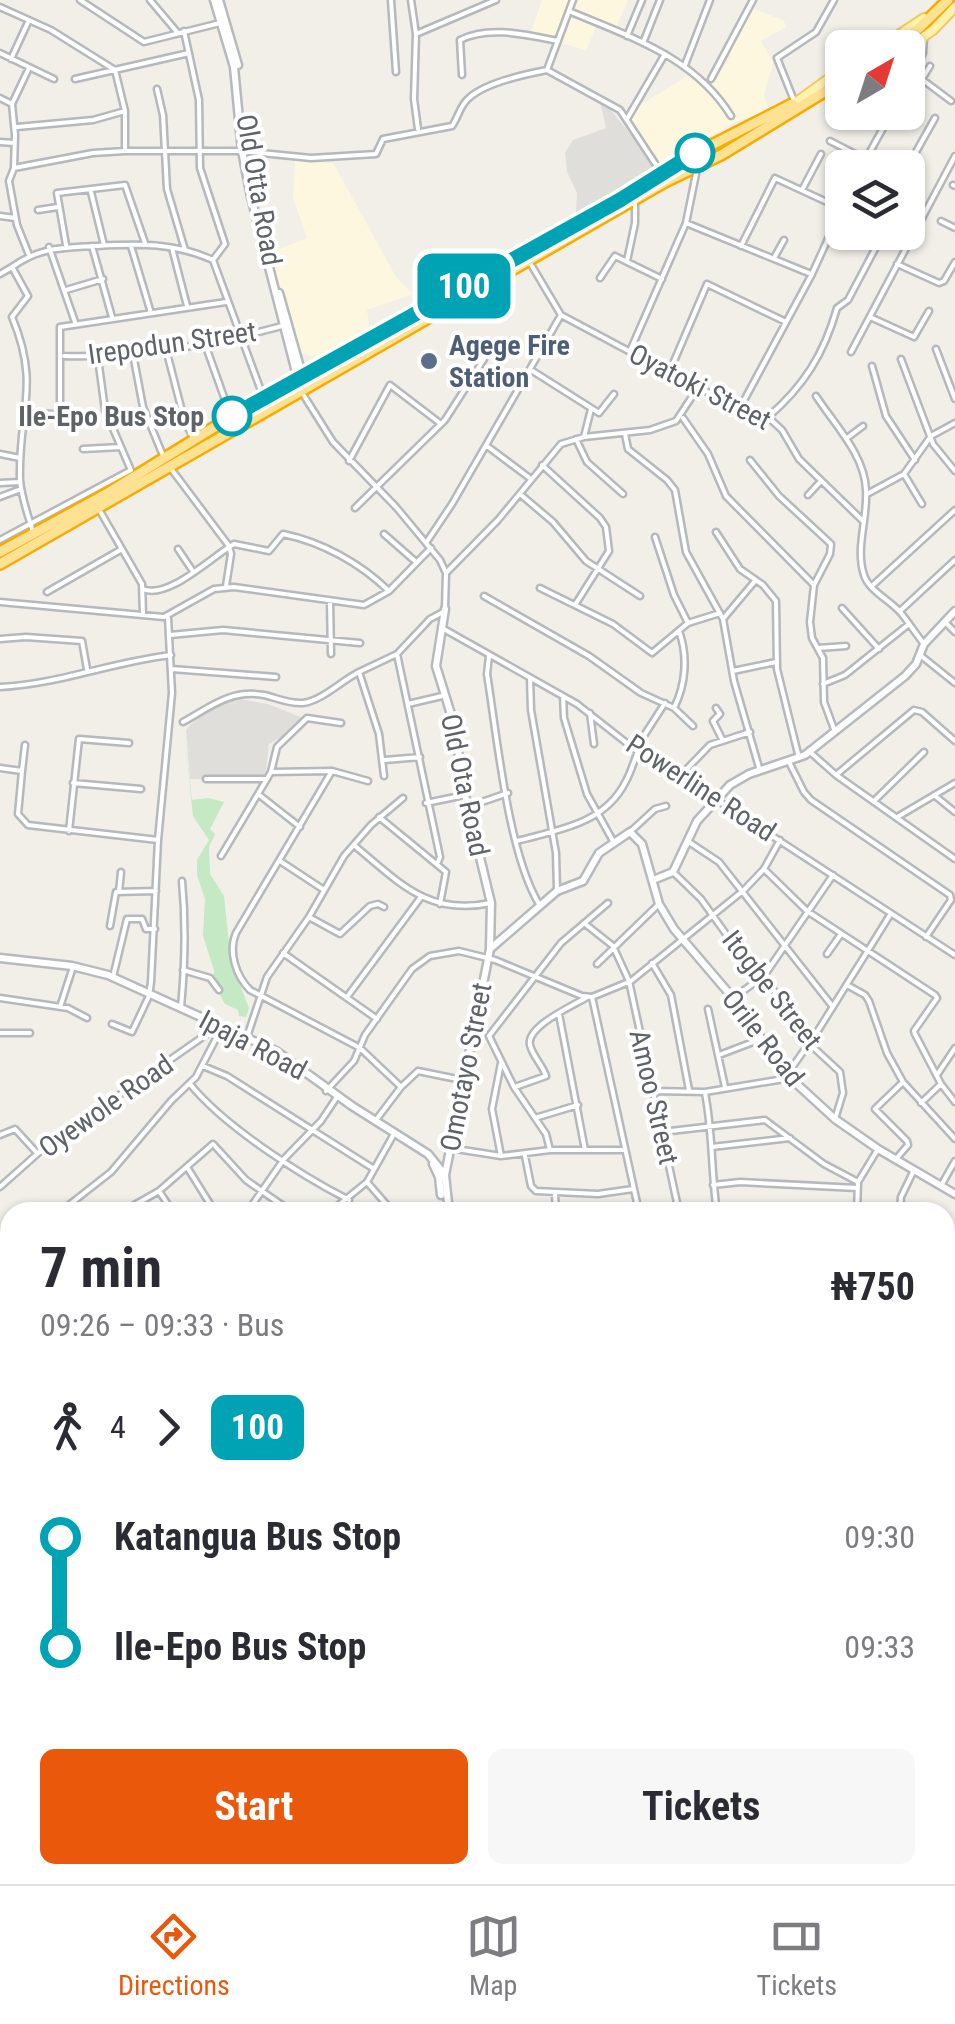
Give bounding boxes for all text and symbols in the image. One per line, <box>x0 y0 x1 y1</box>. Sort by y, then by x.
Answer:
north arrow <box>825 30 925 130</box>
map controls <box>825 30 925 250</box>
street label: Old Otta Road <box>229 112 289 268</box>
unlabelled marker <box>676 134 714 172</box>
button: layers <box>825 150 925 250</box>
line badge: 100 <box>406 254 522 318</box>
text: 100 <box>437 266 491 307</box>
street label: Irepodun Street <box>86 315 258 371</box>
place label: Agege Fire Station <box>449 329 570 394</box>
street label: Oyatoki Street <box>624 337 776 437</box>
marker: Agege Fire Station <box>418 350 440 372</box>
marker: Ile-Epo Bus Stop <box>213 397 251 435</box>
place label: Ile-Epo Bus Stop <box>18 400 204 433</box>
street label: Old Ota Road <box>434 711 496 859</box>
street label: Powerline Road <box>620 727 782 849</box>
street label: Itogbe Street <box>715 924 829 1056</box>
street label: Omotayo Street <box>433 980 499 1154</box>
street label: Orile Road <box>715 983 811 1093</box>
street label: Ipaja Road <box>194 1003 312 1087</box>
street label: Amoo Street <box>622 1026 686 1168</box>
street label: Oyewole Road <box>33 1048 179 1164</box>
text: 7 min <box>40 1236 162 1300</box>
text: ₦750 <box>830 1265 915 1309</box>
text: 09:26 – 09:33 · Bus <box>40 1306 284 1344</box>
icon: walk <box>40 1400 95 1455</box>
icon: forward <box>141 1400 196 1455</box>
text: 100 <box>231 1407 284 1448</box>
text: 4 <box>110 1408 126 1446</box>
text: Katangua Bus Stop <box>114 1515 401 1559</box>
text: 09:30 <box>844 1518 915 1556</box>
text: Ile-Epo Bus Stop <box>114 1625 366 1669</box>
text: 09:33 <box>844 1628 915 1666</box>
button: Start <box>40 1749 468 1864</box>
button: Tickets <box>488 1749 915 1864</box>
tab: Directions <box>118 1909 230 2002</box>
tab: Map <box>466 1909 521 2002</box>
tab: Tickets <box>757 1909 837 2002</box>

